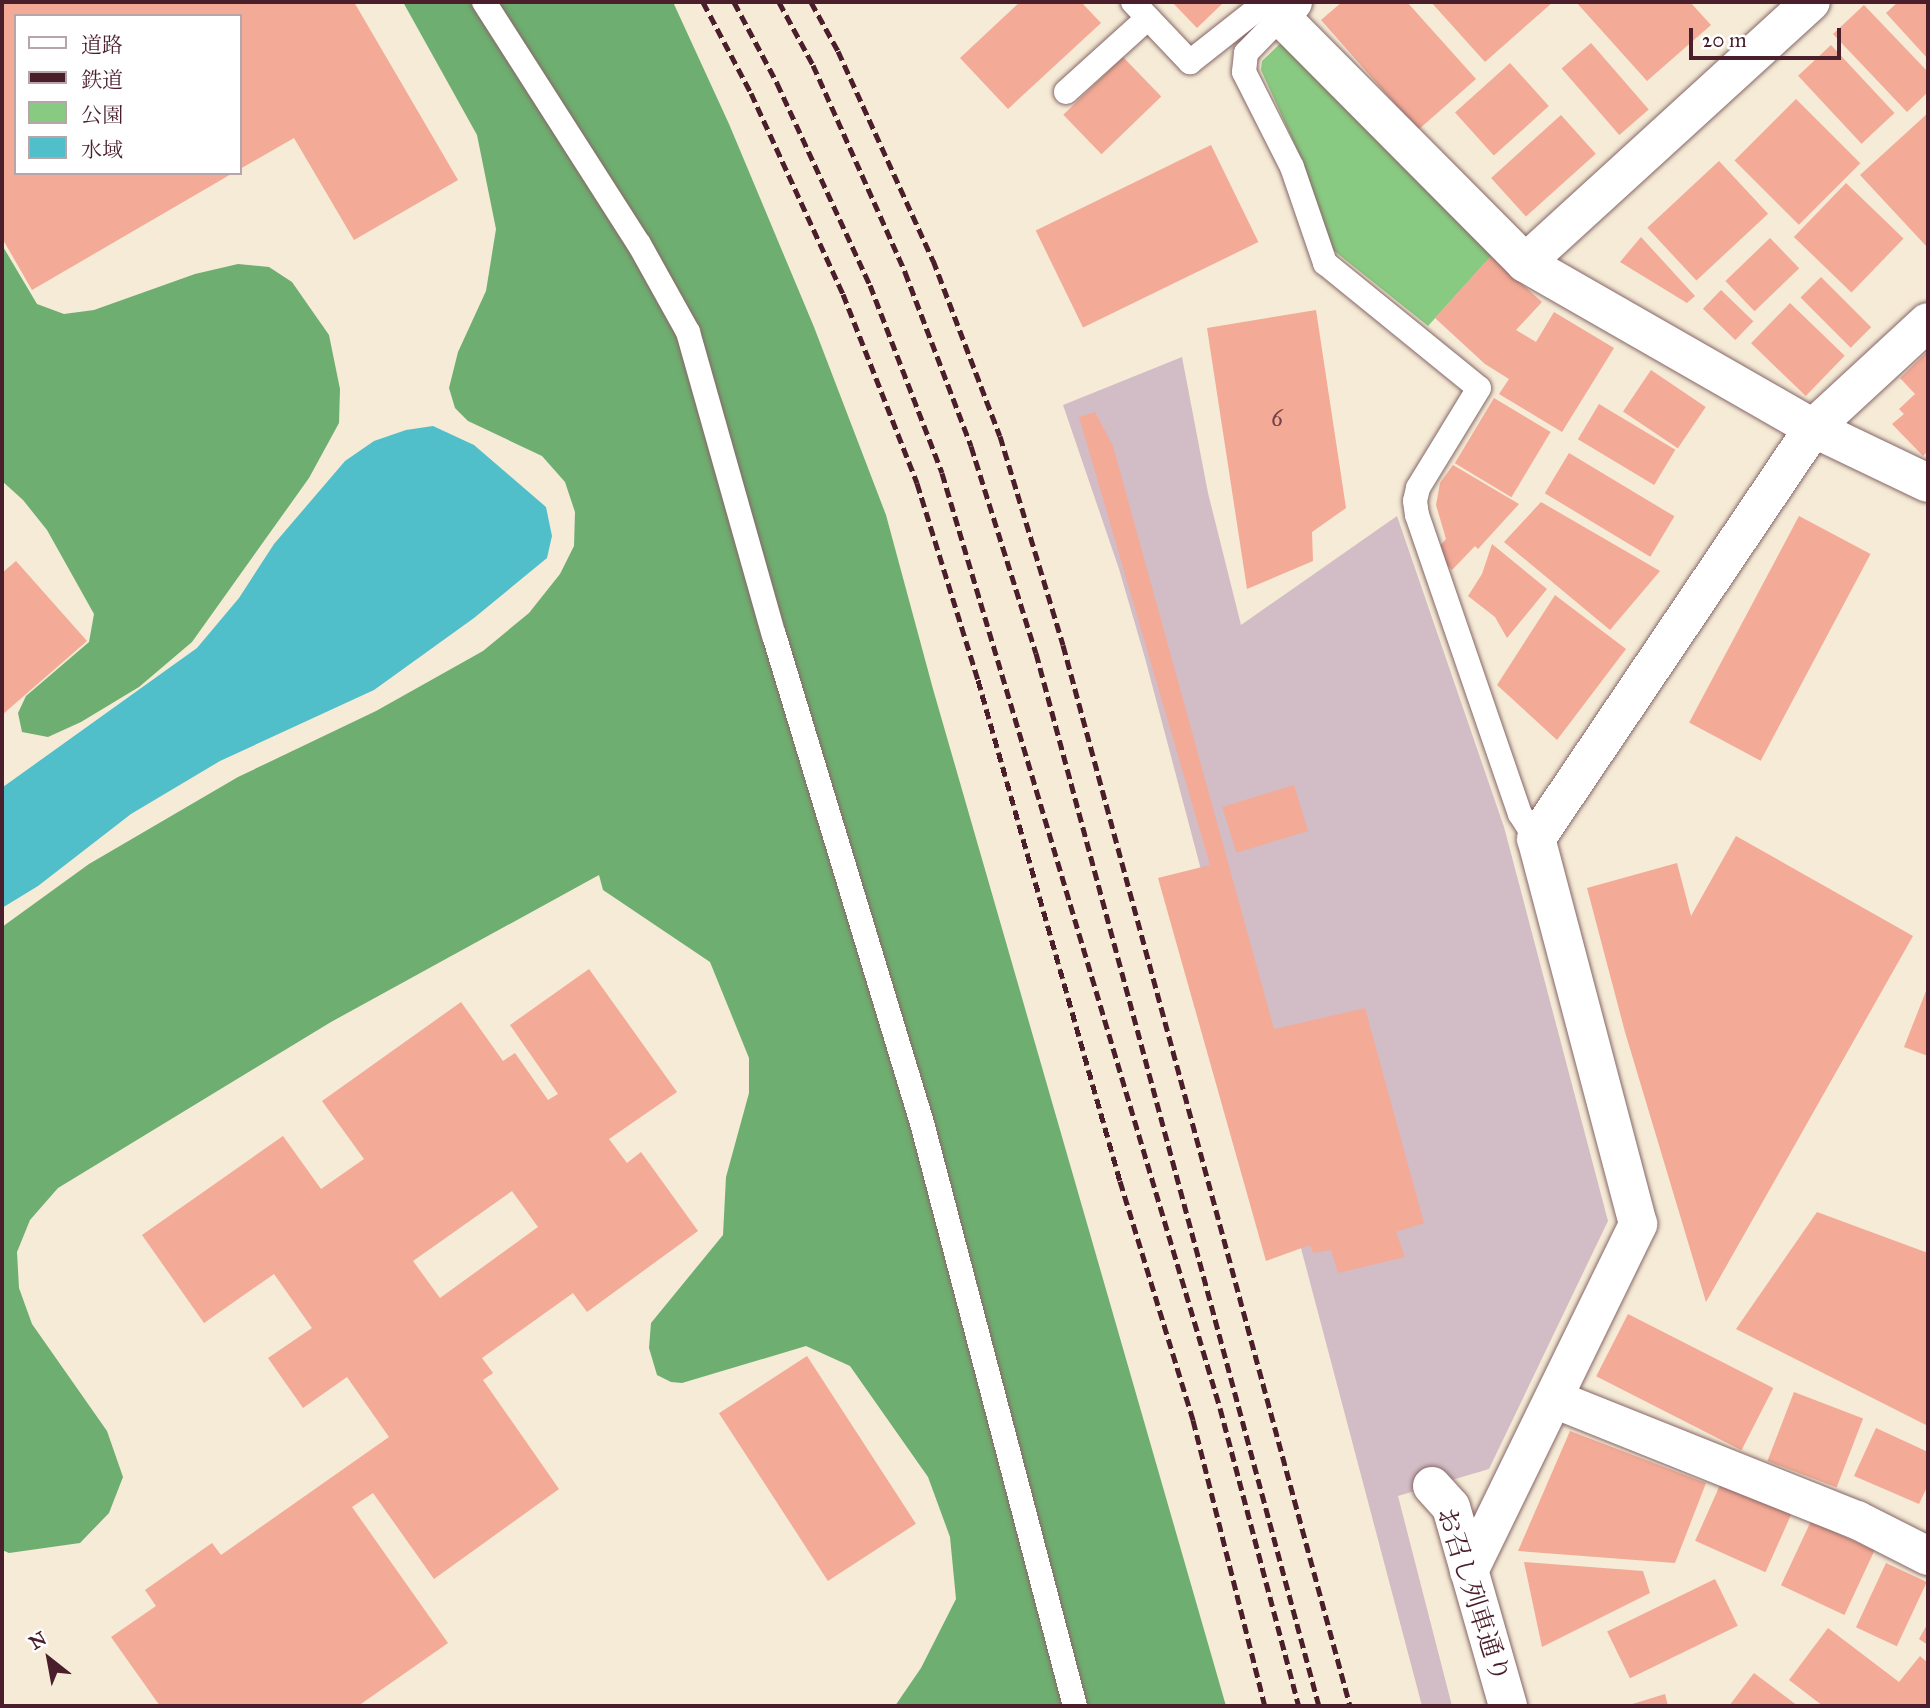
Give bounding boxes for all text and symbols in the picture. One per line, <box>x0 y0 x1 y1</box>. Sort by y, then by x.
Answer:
legend <box>14 14 242 175</box>
scale bar <box>1692 14 1844 58</box>
text: 20 m <box>1702 27 1747 53</box>
text: 道路 <box>81 32 123 58</box>
text: 鉄道 <box>81 67 123 93</box>
text: 公園 <box>81 102 123 128</box>
text: 水域 <box>81 137 123 163</box>
house number: 6 <box>1271 404 1283 432</box>
street label: お召し列車通り <box>1430 1504 1516 1686</box>
north arrow <box>14 1624 84 1694</box>
text: N <box>25 1627 51 1655</box>

